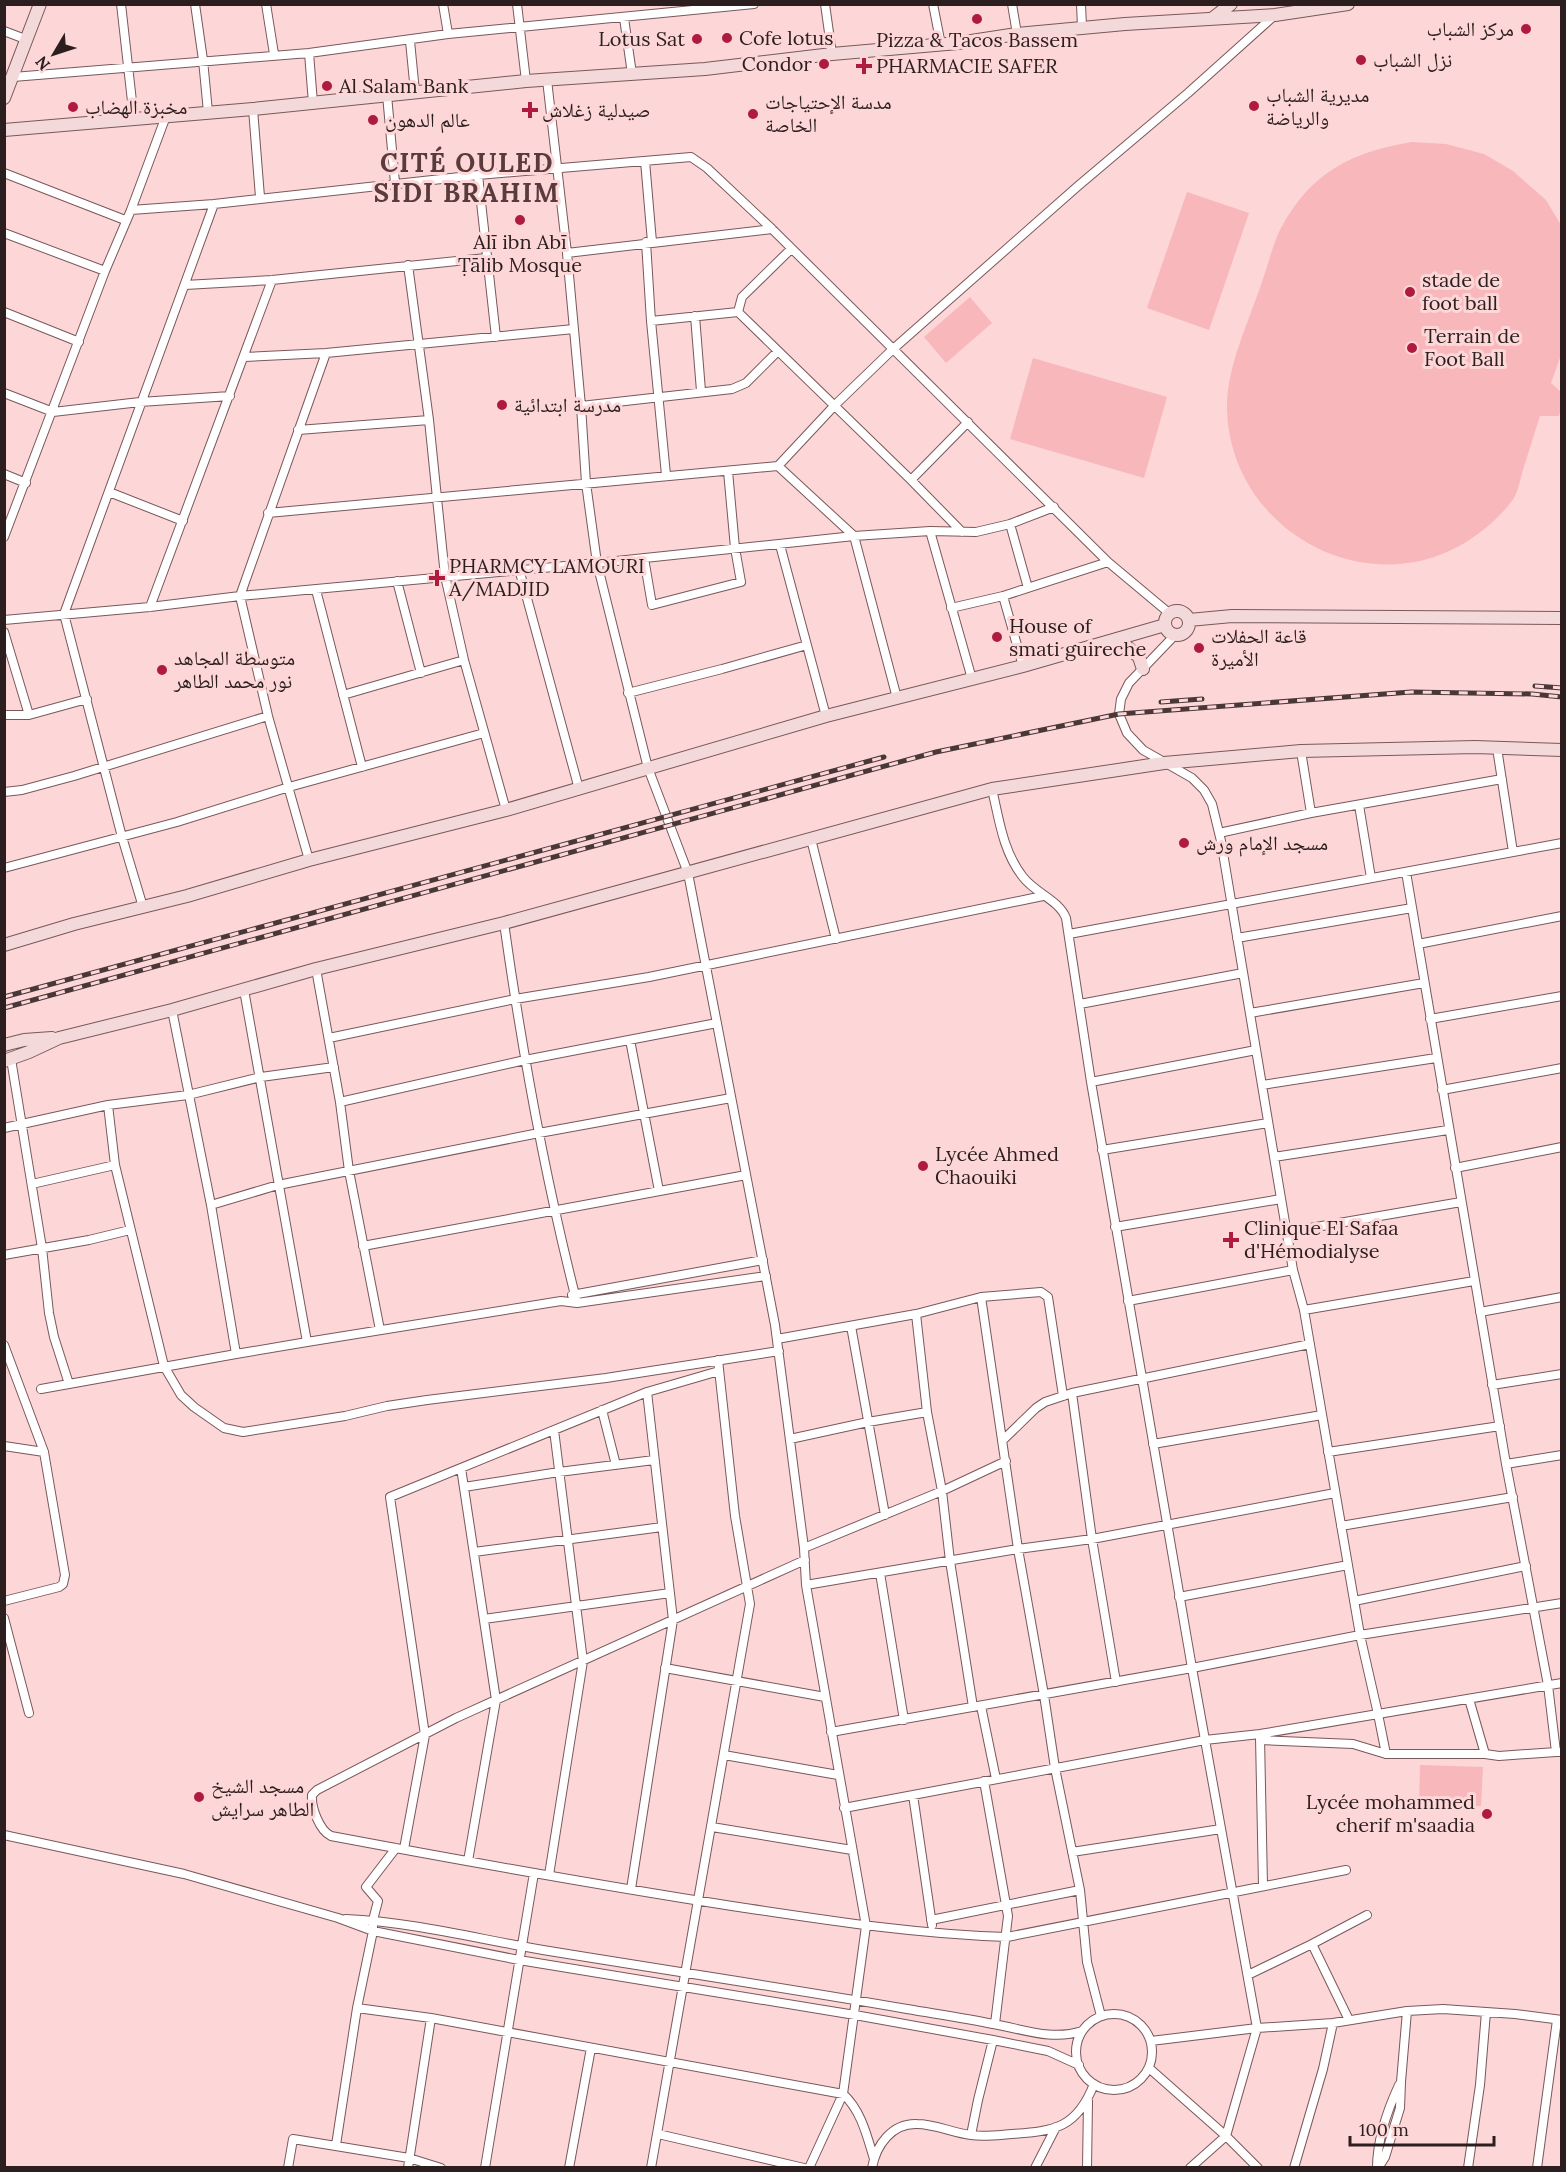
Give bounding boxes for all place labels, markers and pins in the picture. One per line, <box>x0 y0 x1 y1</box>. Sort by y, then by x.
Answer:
marker: Pizza & Tacos Bassem <box>970 12 984 26</box>
place label: مركز الشباب <box>1427 16 1514 41</box>
marker: مركز الشباب <box>1519 22 1533 36</box>
place label: Cofe lotus <box>739 25 833 50</box>
place label: Lotus Sat <box>598 26 685 51</box>
place label: Pizza & Tacos Bassem <box>876 27 1078 52</box>
marker: Cofe lotus <box>720 31 734 45</box>
marker: Lotus Sat <box>690 32 704 46</box>
place label: نزل الشباب <box>1373 47 1452 72</box>
place label: Condor <box>742 51 812 76</box>
place label: PHARMACIE SAFER <box>876 53 1058 78</box>
marker: نزل الشباب <box>1354 53 1368 67</box>
marker: Condor <box>817 57 831 71</box>
marker: PHARMACIE SAFER <box>857 59 871 73</box>
place label: Al Salam Bank <box>338 73 469 98</box>
marker: Al Salam Bank <box>320 79 334 93</box>
place label: مديرية الشباب والرياضة <box>1266 82 1369 130</box>
place label: مدسة الإحتياجات الخاصة <box>765 89 892 137</box>
place label: مخبزة الهضاب <box>85 94 187 119</box>
place label: صيدلية زغلاش <box>542 97 650 122</box>
marker: مديرية الشباب والرياضة <box>1247 99 1261 113</box>
marker: مخبزة الهضاب <box>66 100 80 114</box>
marker: صيدلية زغلاش <box>523 103 537 117</box>
place label: عالم الدهون <box>385 107 470 134</box>
marker: مدسة الإحتياجات الخاصة <box>746 107 760 121</box>
marker: عالم الدهون <box>366 113 380 127</box>
marker: Alī ibn Abī Ṭālib Mosque <box>513 213 527 227</box>
place label: Alī ibn Abī Ṭālib Mosque <box>458 229 582 277</box>
place label: stade de foot ball <box>1422 267 1500 315</box>
marker: stade de foot ball <box>1403 285 1417 299</box>
place label: Terrain de Foot Ball <box>1424 323 1520 371</box>
marker: Terrain de Foot Ball <box>1405 341 1419 355</box>
place label: مدرسة ابتدائية <box>514 392 621 417</box>
marker: مدرسة ابتدائية <box>495 398 509 412</box>
place label: PHARMCY LAMOURI A/MADJID <box>448 553 645 602</box>
marker: PHARMCY LAMOURI A/MADJID <box>430 571 444 585</box>
place label: House of smati guireche <box>1009 613 1146 661</box>
place label: قاعة الحفلات الأميرة <box>1211 623 1307 671</box>
marker: House of smati guireche <box>990 630 1004 644</box>
marker: قاعة الحفلات الأميرة <box>1192 641 1206 655</box>
place label: متوسطة المجاهد نور محمد الطاهر <box>173 645 295 693</box>
marker: متوسطة المجاهد نور محمد الطاهر <box>155 663 169 677</box>
place label: مسجد الإمام ورش <box>1196 830 1328 857</box>
marker: مسجد الإمام ورش <box>1177 836 1191 850</box>
place label: Lycée Ahmed Chaouiki <box>935 1141 1059 1189</box>
marker: Lycée Ahmed Chaouiki <box>916 1159 930 1173</box>
place label: Clinique El Safaa d'Hémodialyse <box>1244 1215 1399 1263</box>
marker: Clinique El Safaa d'Hémodialyse <box>1222 1231 1240 1249</box>
place label: مسجد الشيخ الطاهر سرايش <box>211 1773 314 1821</box>
place label: Lycée mohammed cherif m'saadia <box>1306 1789 1475 1837</box>
marker: مسجد الشيخ الطاهر سرايش <box>192 1790 206 1804</box>
marker: Lycée mohammed cherif m'saadia <box>1480 1807 1494 1821</box>

